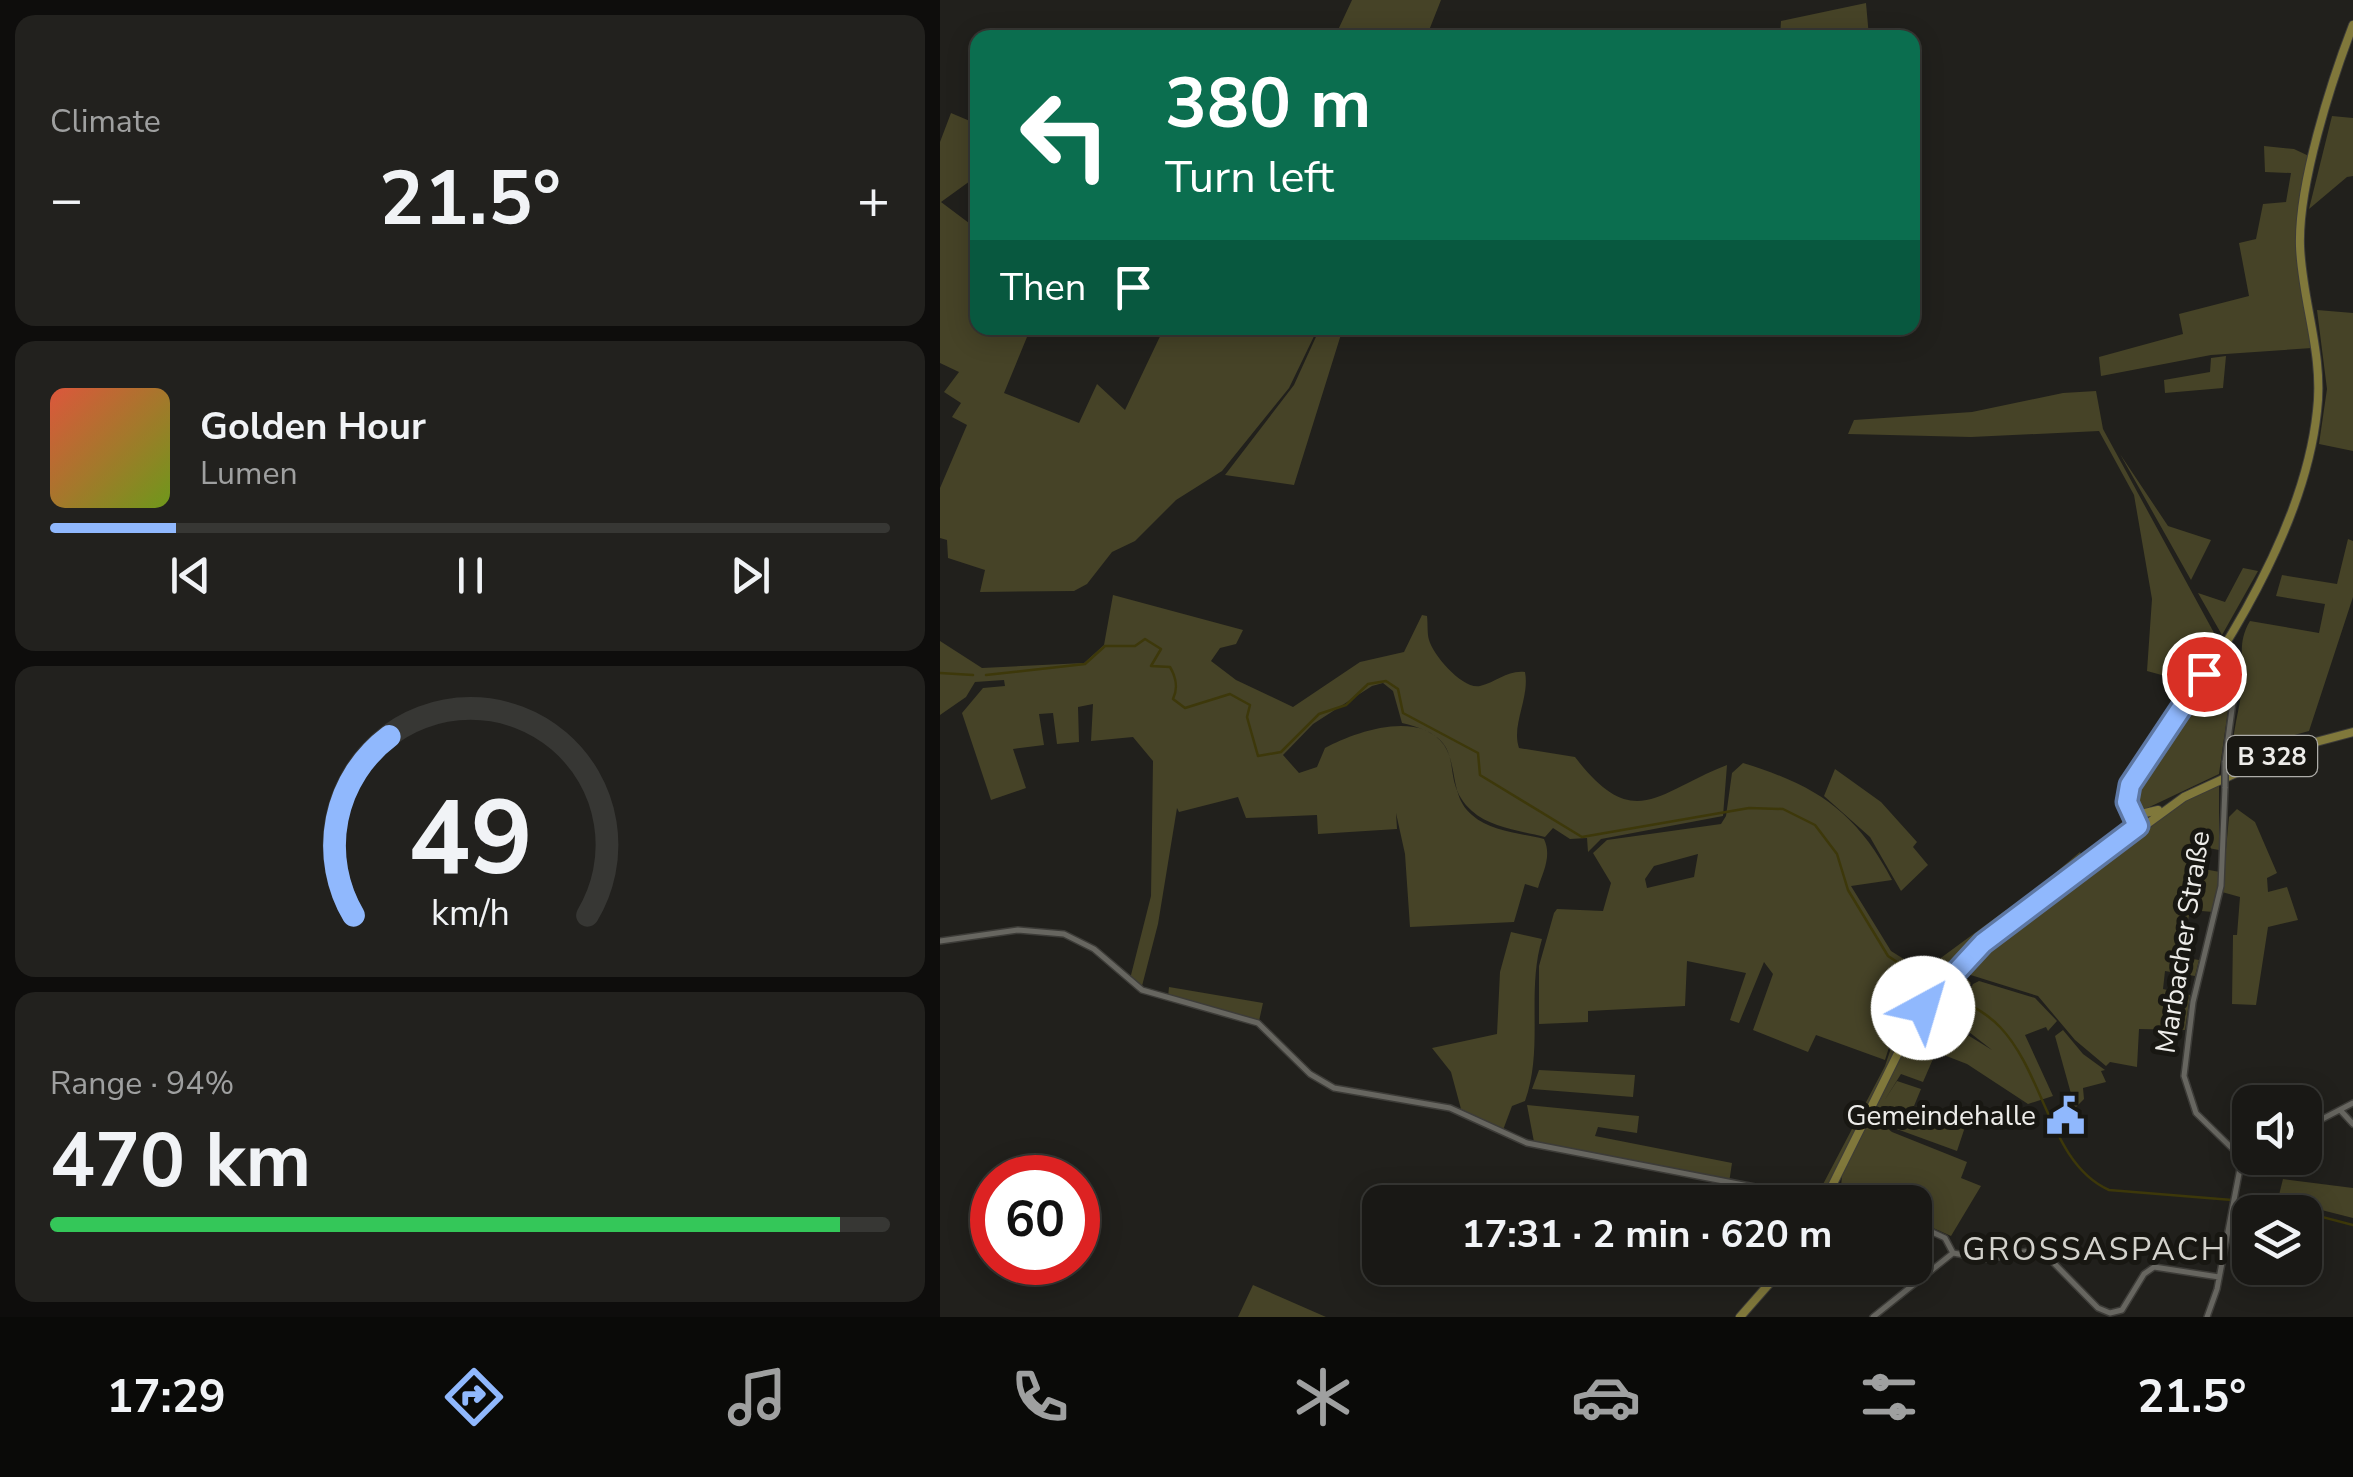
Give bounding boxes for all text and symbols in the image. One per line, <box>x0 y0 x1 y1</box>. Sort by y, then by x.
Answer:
text: 380 m <box>1165 56 1371 152</box>
icon: left <box>1000 70 1130 200</box>
text: Climate <box>50 100 161 143</box>
text: Turn left <box>1165 147 1334 208</box>
text: 21.5° <box>379 148 561 250</box>
text: − <box>50 162 83 237</box>
text: + <box>857 162 890 237</box>
icon: arrive <box>1106 260 1161 315</box>
text: Then <box>1000 262 1086 313</box>
text: Golden Hour <box>200 401 426 452</box>
text: Lumen <box>200 452 298 495</box>
icon: previous <box>163 548 218 603</box>
icon: pause <box>443 548 498 603</box>
icon: next <box>723 548 778 603</box>
pin <box>2162 632 2247 717</box>
icon: arrive <box>2177 647 2232 702</box>
road number: B 328 <box>2227 736 2317 776</box>
text: 49 <box>408 768 532 910</box>
street label: Marbacher Straße <box>2147 828 2219 1056</box>
text: km/h <box>431 889 509 938</box>
position arrow <box>1871 956 1975 1060</box>
text: Range · 94% <box>50 1062 234 1105</box>
map controls <box>2232 1085 2322 1285</box>
button: sound <box>2232 1085 2322 1175</box>
public building icon: Gemeindehalle <box>2045 1094 2087 1136</box>
place label: Gemeindehalle <box>1846 1097 2036 1135</box>
text: 470 km <box>50 1110 311 1212</box>
speed limit sign: 60 <box>970 1155 1100 1285</box>
button: layers <box>2232 1195 2322 1285</box>
text: 17:31 · 2 min · 620 m <box>1462 1209 1832 1260</box>
district label: GROSSASPACH <box>1962 1228 2228 1271</box>
icon: directions <box>439 1362 509 1432</box>
icon: music <box>722 1362 792 1432</box>
icon: phone <box>1005 1362 1075 1432</box>
icon: climate <box>1288 1362 1358 1432</box>
icon: car <box>1571 1362 1641 1432</box>
icon: filters <box>1854 1362 1924 1432</box>
text: 17:29 <box>107 1367 226 1428</box>
text: 21.5° <box>2137 1367 2246 1428</box>

